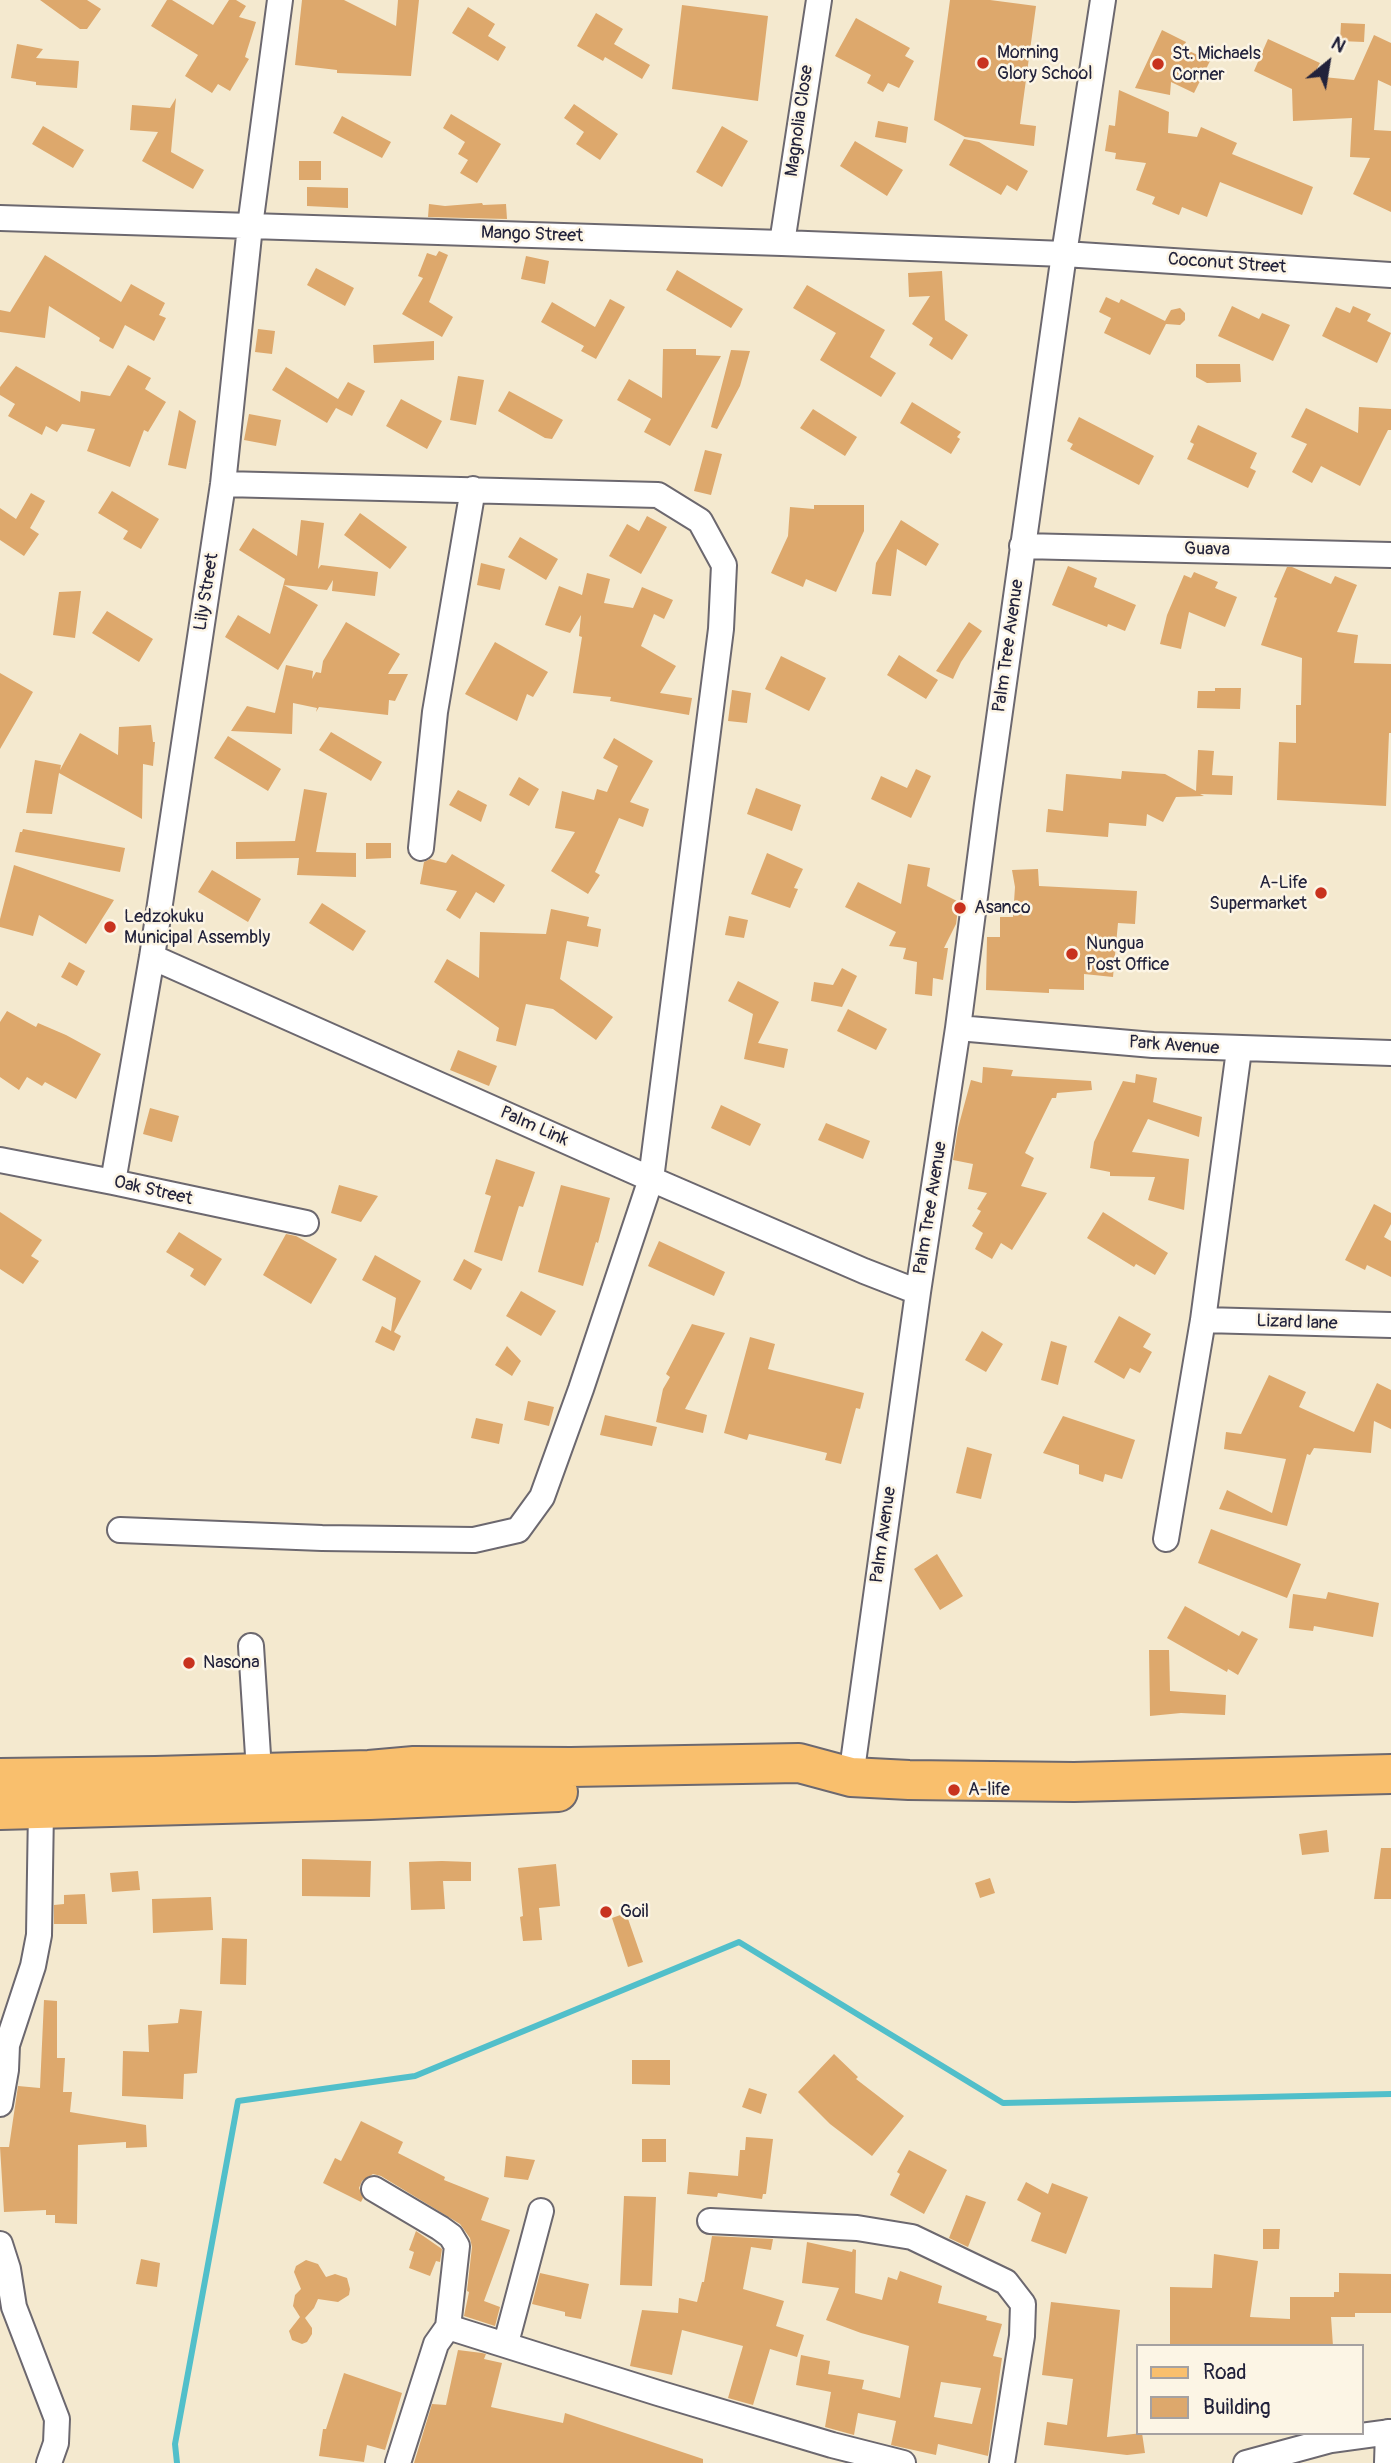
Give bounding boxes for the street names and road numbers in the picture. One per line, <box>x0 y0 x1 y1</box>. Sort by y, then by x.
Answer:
street label: Magnolia Close <box>781 64 819 178</box>
street label: Mango Street <box>480 222 584 248</box>
street label: Coconut Street <box>1167 249 1287 279</box>
street label: Guava <box>1184 539 1230 561</box>
street label: Lily Street <box>190 552 224 632</box>
street label: Palm Tree Avenue <box>989 578 1029 714</box>
street label: Park Avenue <box>1128 1032 1220 1060</box>
street label: Palm Link <box>496 1102 572 1152</box>
street label: Palm Tree Avenue <box>910 1140 952 1276</box>
street label: Oak Street <box>112 1171 194 1211</box>
street label: Lizard lane <box>1256 1311 1338 1335</box>
street label: Palm Avenue <box>867 1485 901 1585</box>

